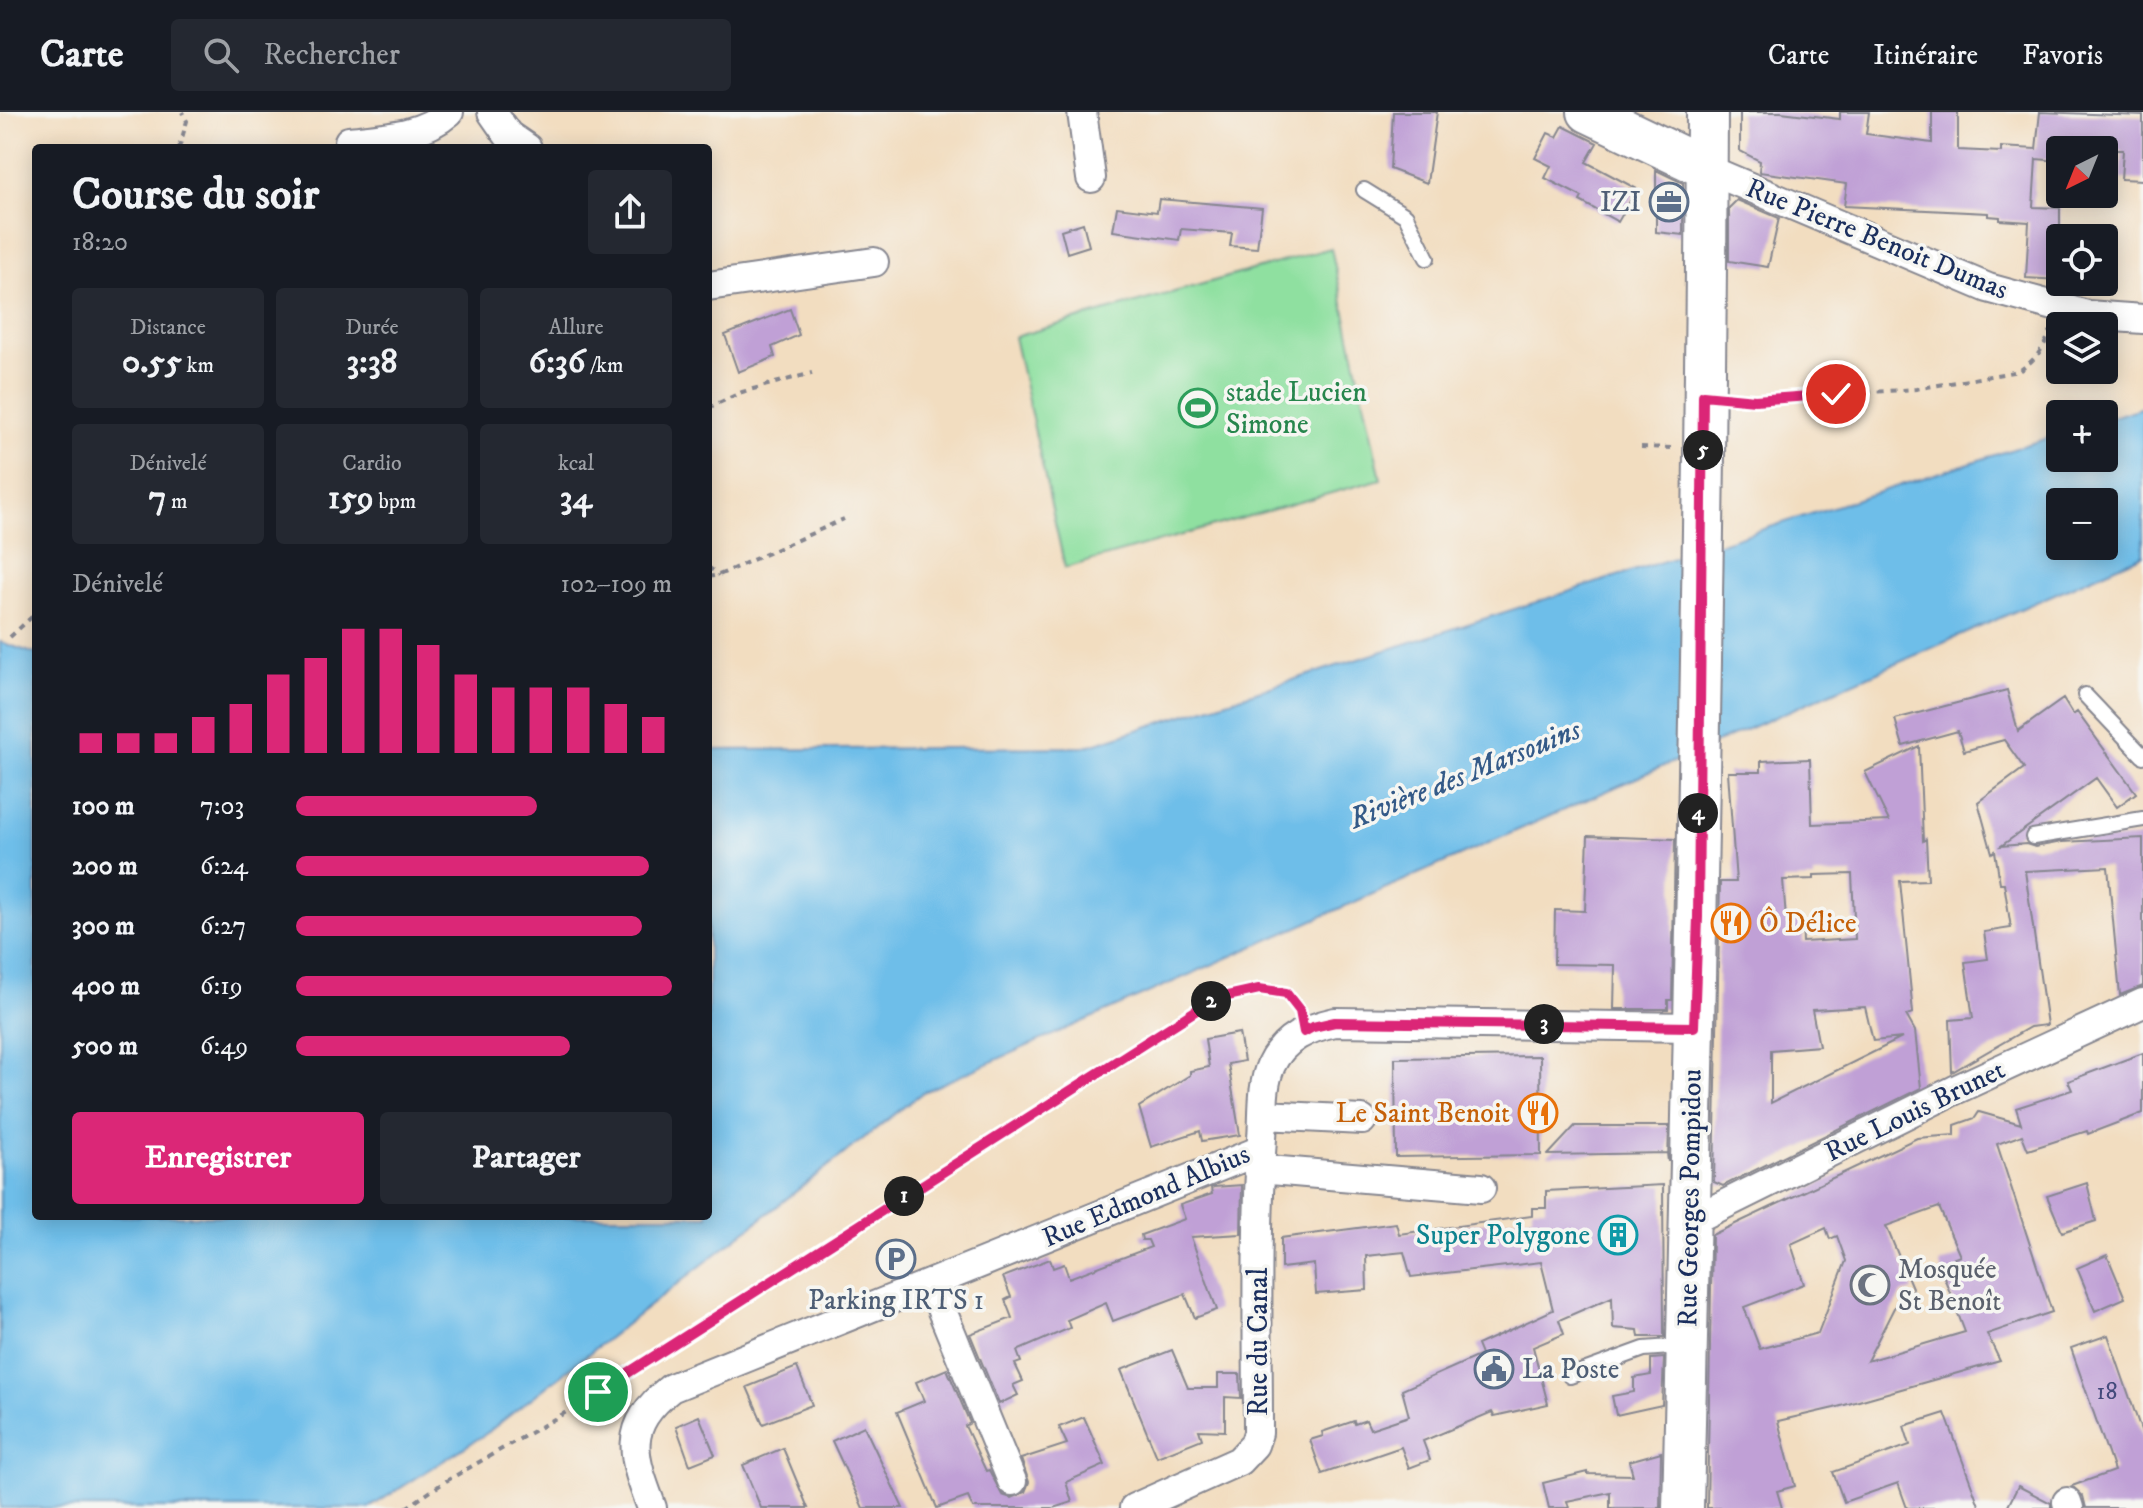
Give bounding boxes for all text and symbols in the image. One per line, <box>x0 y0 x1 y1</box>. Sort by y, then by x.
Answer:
search box <box>171 19 731 91</box>
text: Carte <box>40 31 123 79</box>
icon: search <box>199 33 243 77</box>
text: Rechercher <box>263 37 400 74</box>
text: Carte <box>1768 38 1829 73</box>
text: Itinéraire <box>1873 38 1978 73</box>
text: Favoris <box>2022 38 2103 73</box>
north arrow <box>2046 136 2118 208</box>
map controls <box>2046 136 2118 560</box>
text: Course du soir <box>72 168 319 223</box>
button: share <box>588 170 672 254</box>
street label: Rue Pierre Benoit Dumas <box>1741 170 2013 308</box>
office icon: IZI <box>1648 181 1690 223</box>
place label: IZI <box>1600 185 1641 220</box>
button: locate <box>2046 224 2118 296</box>
text: 18:20 <box>72 226 128 259</box>
button: layers <box>2046 312 2118 384</box>
text: Distance <box>130 314 206 341</box>
text: Durée <box>345 314 399 341</box>
text: Allure <box>548 314 604 341</box>
text: 0.55 <box>122 341 182 383</box>
text: 3:38 <box>346 341 398 383</box>
text: 6:36 <box>528 341 585 383</box>
text: km <box>182 352 214 379</box>
text: /km <box>585 352 624 379</box>
pin <box>1802 360 1870 428</box>
icon: check <box>1814 372 1858 416</box>
place label: stade Lucien Simone <box>1226 375 1367 442</box>
sports icon: stade Lucien Simone <box>1177 387 1219 429</box>
button: + <box>2046 400 2118 472</box>
pin: 5 <box>1683 430 1723 470</box>
text: 5 <box>1698 436 1708 463</box>
text: Dénivelé <box>129 450 207 477</box>
text: Cardio <box>342 450 402 477</box>
text: kcal <box>558 450 594 477</box>
text: 7 <box>148 477 166 519</box>
text: 159 <box>328 477 374 519</box>
text: 34 <box>560 477 592 519</box>
text: m <box>166 488 188 515</box>
text: bpm <box>374 488 416 515</box>
button: − <box>2046 488 2118 560</box>
text: Dénivelé <box>72 568 163 601</box>
text: 102–109 m <box>561 568 672 601</box>
water label: Rivière des Marsouins <box>1343 711 1587 839</box>
text: 100 m <box>72 790 135 823</box>
text: 7:03 <box>200 790 244 823</box>
pin: 4 <box>1678 793 1718 833</box>
text: 4 <box>1692 799 1704 826</box>
text: 200 m <box>72 850 138 883</box>
text: 6:24 <box>200 850 248 883</box>
restaurant icon: Ô Délice <box>1710 902 1752 944</box>
place label: Ô Délice <box>1759 906 1857 941</box>
text: 300 m <box>72 910 135 943</box>
text: 6:27 <box>200 910 246 943</box>
text: 400 m <box>72 970 140 1003</box>
text: 6:19 <box>200 970 243 1003</box>
pin: 2 <box>1191 981 1231 1021</box>
text: 2 <box>1206 987 1216 1014</box>
pin: 3 <box>1524 1004 1564 1044</box>
text: 3 <box>1540 1010 1548 1037</box>
text: 500 m <box>72 1030 138 1063</box>
text: 6:49 <box>200 1030 248 1063</box>
street label: Rue Louis Brunet <box>1819 1052 2011 1170</box>
street label: Rue Georges Pompidou <box>1670 1069 1710 1327</box>
restaurant icon: Le Saint Benoit <box>1517 1092 1559 1134</box>
place label: Le Saint Benoit <box>1335 1096 1510 1131</box>
button: Enregistrer <box>72 1112 364 1204</box>
button: Partager <box>380 1112 672 1204</box>
street label: Rue Edmond Albius <box>1037 1137 1255 1255</box>
pin: 1 <box>884 1176 924 1216</box>
text: 1 <box>900 1182 908 1209</box>
building icon: Super Polygone <box>1597 1214 1639 1256</box>
place label: Super Polygone <box>1416 1218 1590 1253</box>
parking icon: Parking IRTS 1 <box>875 1238 917 1280</box>
place label: Mosquée St Benoît <box>1898 1252 2001 1319</box>
mosque icon: Mosquée St Benoît <box>1849 1264 1891 1306</box>
street label: Rue du Canal <box>1241 1267 1276 1416</box>
place label: Parking IRTS 1 <box>808 1283 984 1318</box>
public building icon: La Poste <box>1473 1348 1515 1390</box>
place label: La Poste <box>1522 1352 1619 1387</box>
pin <box>564 1358 632 1426</box>
icon: arrive <box>576 1370 620 1414</box>
house number: 18 <box>2097 1377 2117 1407</box>

